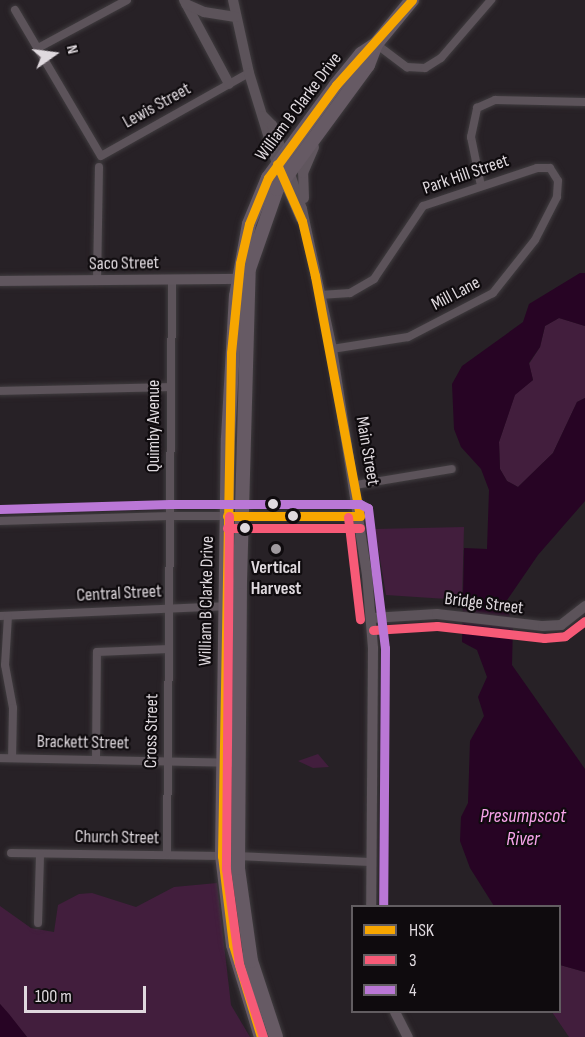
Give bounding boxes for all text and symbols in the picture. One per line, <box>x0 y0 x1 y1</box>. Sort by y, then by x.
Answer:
north arrow <box>24 24 84 84</box>
text: N <box>62 43 82 56</box>
street label: William B Clarke Drive <box>251 49 347 165</box>
street label: Lewis Street <box>119 79 195 133</box>
street label: Park Hill Street <box>420 150 512 200</box>
street label: Saco Street <box>89 253 159 275</box>
street label: Mill Lane <box>428 272 484 316</box>
street label: Quimby Avenue <box>143 380 165 472</box>
street label: Main Street <box>350 415 384 487</box>
unlabelled marker <box>267 498 279 510</box>
unlabelled marker <box>287 510 299 522</box>
unlabelled marker <box>239 522 251 534</box>
street label: William B Clarke Drive <box>195 536 219 666</box>
marker: Vertical Harvest <box>269 542 283 556</box>
place label: Vertical Harvest <box>251 558 301 600</box>
street label: Central Street <box>76 581 162 607</box>
street label: Bridge Street <box>443 588 525 620</box>
street label: Cross Street <box>141 694 163 768</box>
street label: Brackett Street <box>37 731 129 755</box>
water label: Presumpscot River <box>480 805 566 852</box>
street label: Church Street <box>75 826 159 850</box>
legend <box>351 905 561 1013</box>
text: HSK <box>409 920 434 941</box>
text: 3 <box>409 950 417 971</box>
scale bar <box>27 974 148 1012</box>
text: 4 <box>409 980 417 1001</box>
text: 100 m <box>35 986 72 1007</box>

